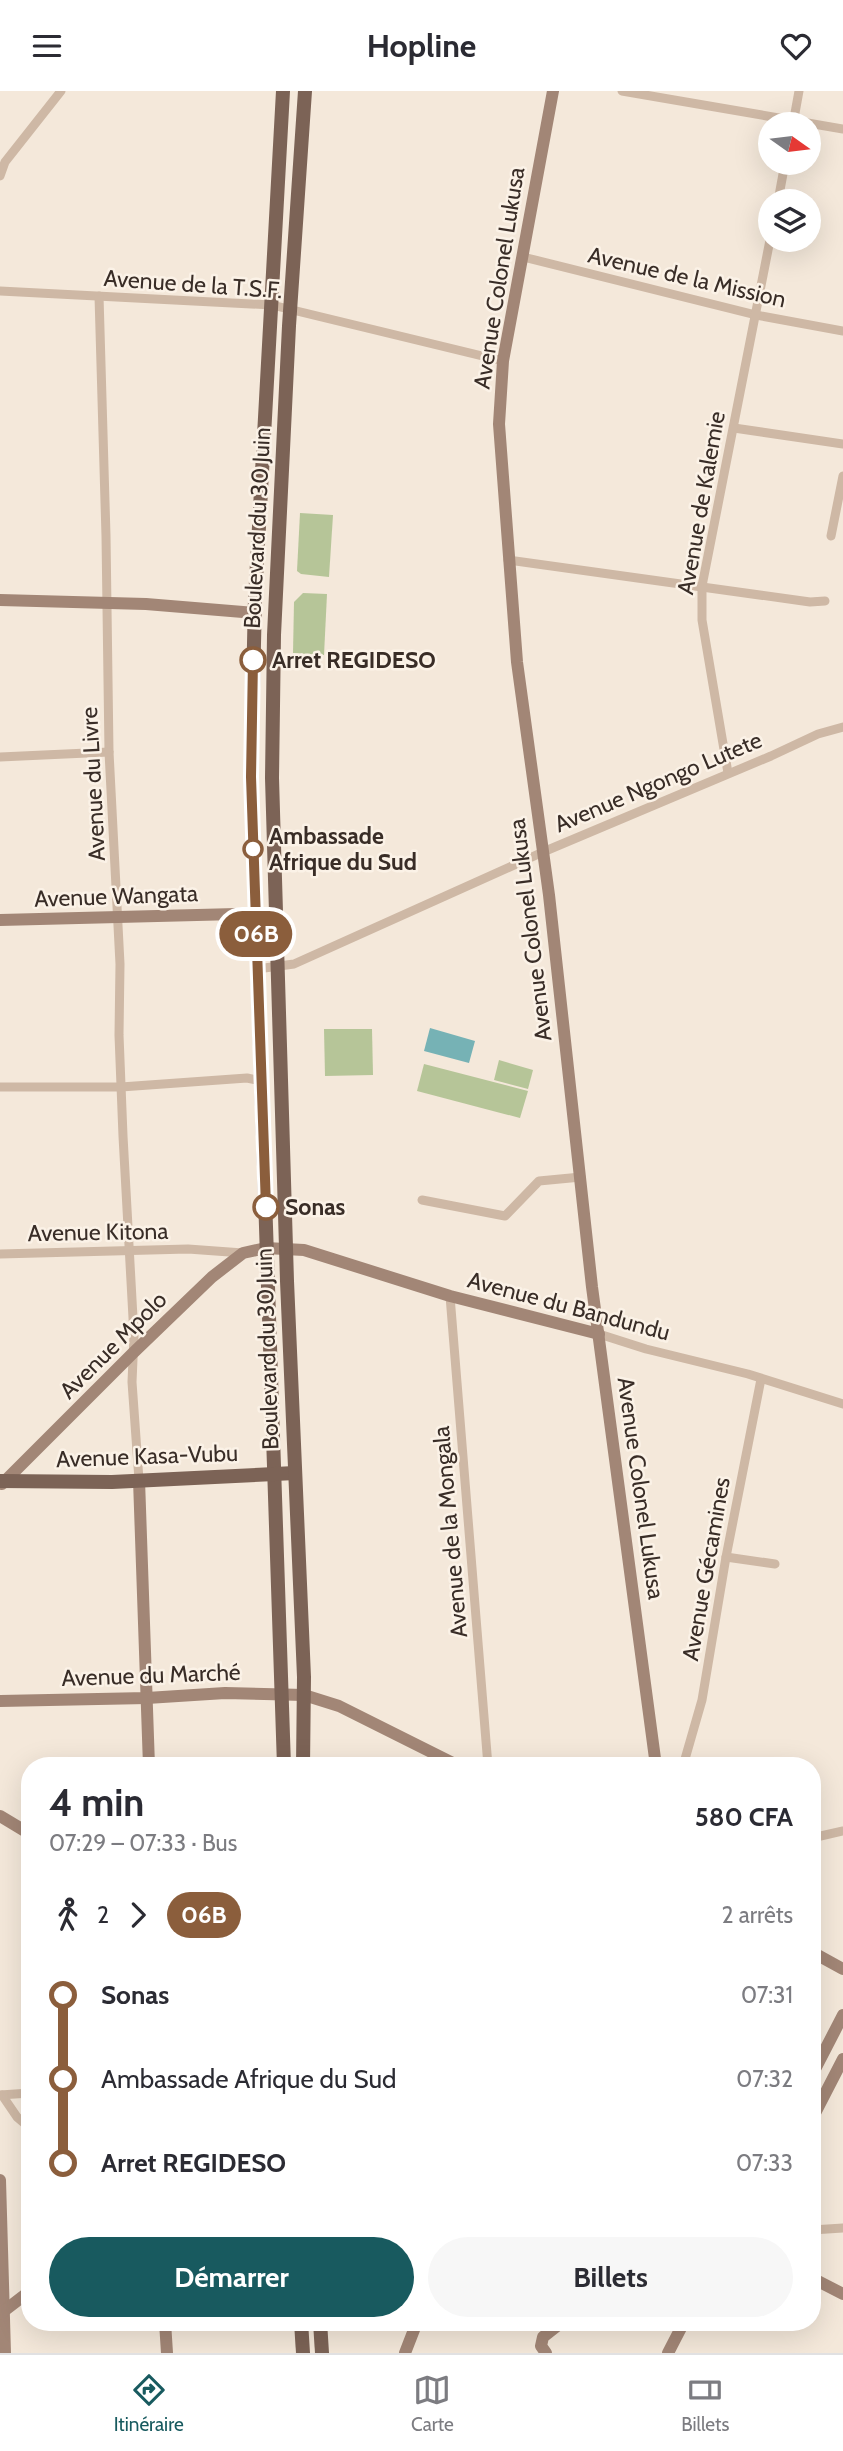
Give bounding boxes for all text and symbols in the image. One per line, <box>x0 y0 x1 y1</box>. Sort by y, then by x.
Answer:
text: Hopline <box>367 26 476 65</box>
icon: menu <box>28 27 66 65</box>
icon: heart <box>777 27 815 65</box>
north arrow <box>758 112 821 175</box>
map controls <box>758 112 821 252</box>
street label: Avenue Colonel Lukusa <box>468 165 530 391</box>
button: layers <box>758 189 821 252</box>
street label: Avenue de la Mission <box>585 241 789 313</box>
street label: Avenue de la T.S.F. <box>103 264 283 304</box>
street label: Avenue de Kalemie <box>671 409 731 597</box>
street label: Boulevard du 30 Juin <box>238 427 276 629</box>
place label: Arret REGIDESO <box>272 646 436 674</box>
marker: Arret REGIDESO <box>240 647 266 673</box>
street label: Avenue du Livre <box>75 706 111 862</box>
street label: Avenue Ngongo Lutete <box>550 726 766 838</box>
street label: Avenue Colonel Lukusa <box>502 817 558 1043</box>
place label: Ambassade Afrique du Sud <box>269 822 417 876</box>
marker: Ambassade Afrique du Sud <box>243 839 263 859</box>
street label: Avenue Wangata <box>34 879 198 913</box>
line badge: 06B <box>216 911 296 957</box>
text: 06B <box>233 919 279 948</box>
place label: Sonas <box>285 1193 346 1221</box>
marker: Sonas <box>253 1194 279 1220</box>
street label: Avenue Kitona <box>27 1217 169 1247</box>
street label: Boulevard du 30 Juin <box>249 1248 285 1450</box>
street label: Avenue du Bandundu <box>465 1266 673 1346</box>
street label: Avenue Mpolo <box>54 1286 172 1404</box>
street label: Avenue Colonel Lukusa <box>612 1375 670 1601</box>
street label: Avenue de la Mongala <box>427 1425 473 1639</box>
street label: Avenue Kasa-Vubu <box>55 1439 239 1473</box>
street label: Avenue Gécamines <box>676 1475 736 1663</box>
street label: Avenue du Marché <box>61 1658 241 1692</box>
text: 4 min <box>49 1779 144 1826</box>
text: 580 CFA <box>695 1801 793 1833</box>
text: 07:29 – 07:33 · Bus <box>49 1829 237 1857</box>
icon: walk <box>49 1896 87 1934</box>
icon: forward <box>119 1896 157 1934</box>
text: 06B <box>181 1900 227 1929</box>
text: 2 <box>97 1901 109 1929</box>
text: 2 arrêts <box>721 1901 793 1929</box>
text: Sonas <box>101 1979 169 2011</box>
text: 07:31 <box>741 1981 793 2009</box>
text: Ambassade Afrique du Sud <box>101 2063 397 2095</box>
text: 07:32 <box>736 2065 793 2093</box>
text: Arret REGIDESO <box>101 2147 286 2179</box>
text: 07:33 <box>736 2149 793 2177</box>
button: Démarrer <box>49 2237 414 2317</box>
button: Billets <box>428 2237 793 2317</box>
tab: Itinéraire <box>114 2371 184 2436</box>
tab: Carte <box>411 2371 454 2436</box>
tab: Billets <box>681 2371 729 2436</box>

